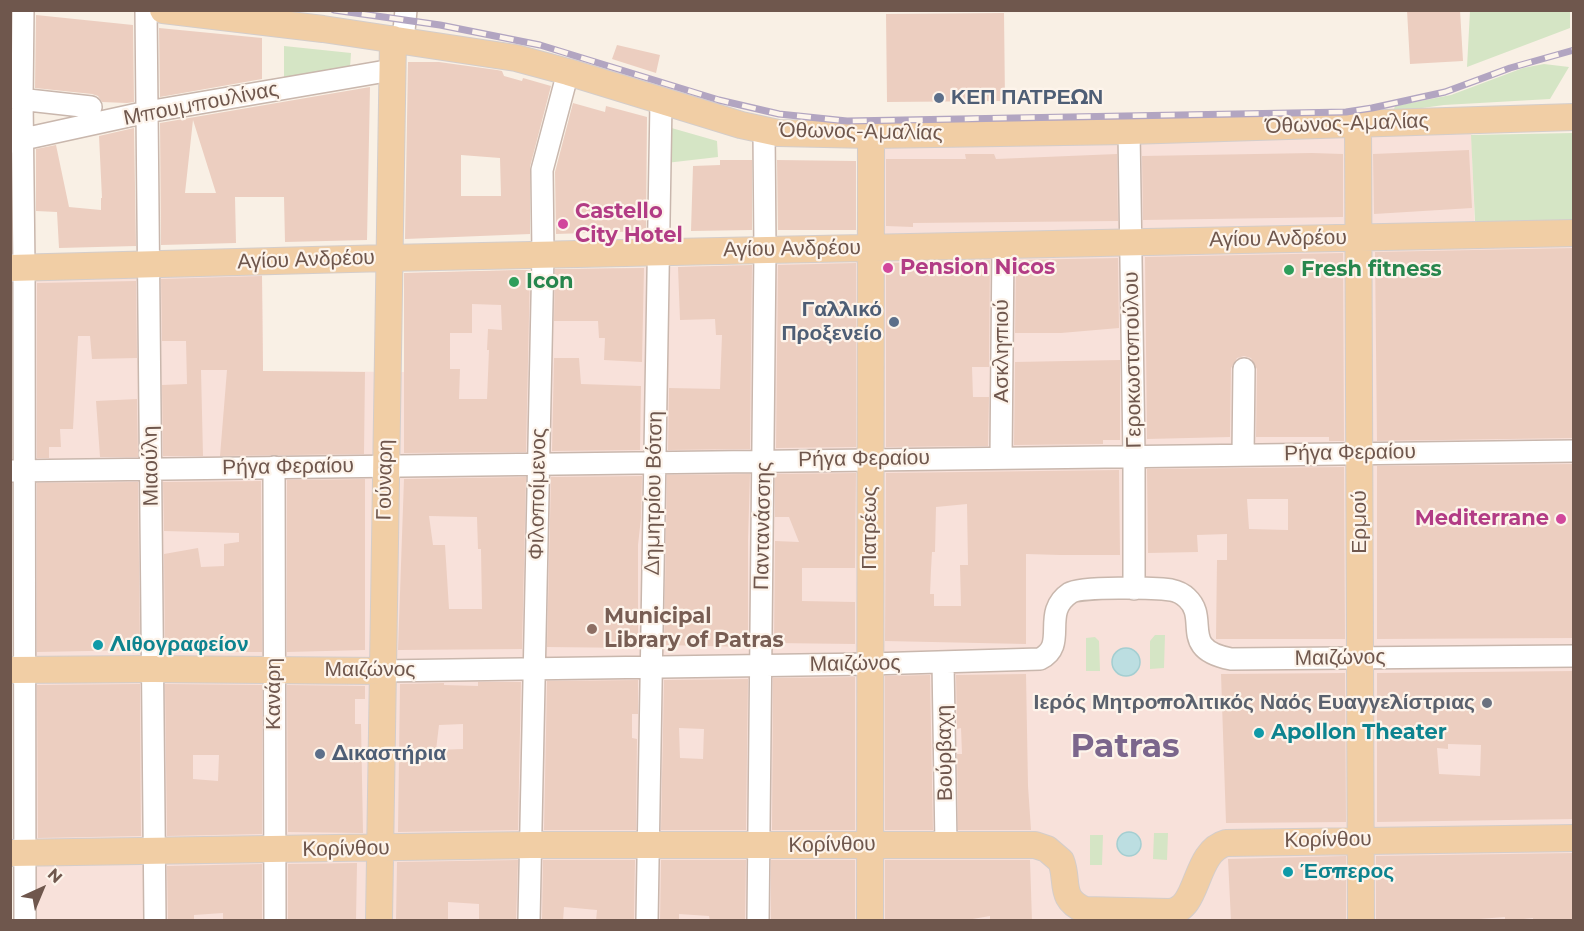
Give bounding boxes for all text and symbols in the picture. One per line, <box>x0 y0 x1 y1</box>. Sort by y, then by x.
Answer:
street label: Μπουμπουλίνας <box>121 77 281 131</box>
place label: ΚΕΠ ΠΑΤΡΕΩΝ <box>951 85 1103 111</box>
marker: ΚΕΠ ΠΑΤΡΕΩΝ <box>932 91 946 105</box>
street label: Όθωνος-Αμαλίας <box>1265 109 1429 139</box>
street label: Όθωνος-Αμαλίας <box>779 118 943 146</box>
place label: Castello City Hotel <box>575 199 683 249</box>
marker: Castello City Hotel <box>556 217 570 231</box>
street label: Αγίου Ανδρέου <box>1209 225 1347 253</box>
street label: Αγίου Ανδρέου <box>723 235 861 263</box>
street label: Αγίου Ανδρέου <box>237 245 375 275</box>
place label: Pension Nicos <box>900 255 1055 281</box>
place label: Fresh fitness <box>1301 257 1442 283</box>
marker: Pension Nicos <box>881 261 895 275</box>
marker: Fresh fitness <box>1282 263 1296 277</box>
place label: Icon <box>526 269 573 295</box>
street label: Γεροκωστοπούλου <box>1119 271 1147 449</box>
marker: Icon <box>507 275 521 289</box>
place label: Γαλλικό Προξενείο <box>781 297 882 347</box>
street label: Ασκληπιού <box>989 299 1015 403</box>
marker: Γαλλικό Προξενείο <box>887 315 901 329</box>
street label: Δημητρίου Βότση <box>640 411 668 575</box>
street label: Μιαούλη <box>138 426 164 506</box>
street label: Φιλοποίμενος <box>524 428 552 560</box>
street label: Γούναρη <box>372 439 398 521</box>
street label: Ρήγα Φεραίου <box>1284 439 1416 467</box>
street label: Ρήγα Φεραίου <box>798 445 930 473</box>
street label: Ρήγα Φεραίου <box>222 453 354 481</box>
street label: Παντανάσσης <box>749 462 777 590</box>
street label: Πατρέως <box>857 486 883 570</box>
street label: Ερμού <box>1347 490 1373 554</box>
place label: Mediterrane <box>1415 506 1549 532</box>
marker: Mediterrane <box>1554 512 1568 526</box>
place label: Municipal Library of Patras <box>604 604 784 654</box>
marker: Municipal Library of Patras <box>585 622 599 636</box>
place label: Λιθογραφείον <box>110 632 249 658</box>
marker: Λιθογραφείον <box>91 638 105 652</box>
street label: Μαιζώνος <box>1294 645 1386 671</box>
street label: Μαιζώνος <box>809 651 901 677</box>
street label: Μαιζώνος <box>325 657 415 683</box>
street label: Κανάρη <box>261 658 287 730</box>
place label: Ιερός Μητροπολιτικός Ναός Ευαγγελίστριας <box>1034 690 1475 716</box>
marker: Ιερός Μητροπολιτικός Ναός Ευαγγελίστριας <box>1480 696 1494 710</box>
street label: Βούρβαχη <box>932 705 958 801</box>
place label: Apollon Theater <box>1271 720 1447 746</box>
marker: Apollon Theater <box>1252 726 1266 740</box>
district label: Patras <box>1070 727 1180 767</box>
place label: Δικαστήρια <box>332 741 446 767</box>
marker: Δικαστήρια <box>313 747 327 761</box>
street label: Κορίνθου <box>1284 827 1372 853</box>
street label: Κορίνθου <box>788 832 876 858</box>
street label: Κορίνθου <box>302 836 390 862</box>
north arrow <box>12 859 72 919</box>
place label: Έσπερος <box>1300 859 1394 885</box>
text: N <box>44 864 66 887</box>
marker: Έσπερος <box>1281 865 1295 879</box>

